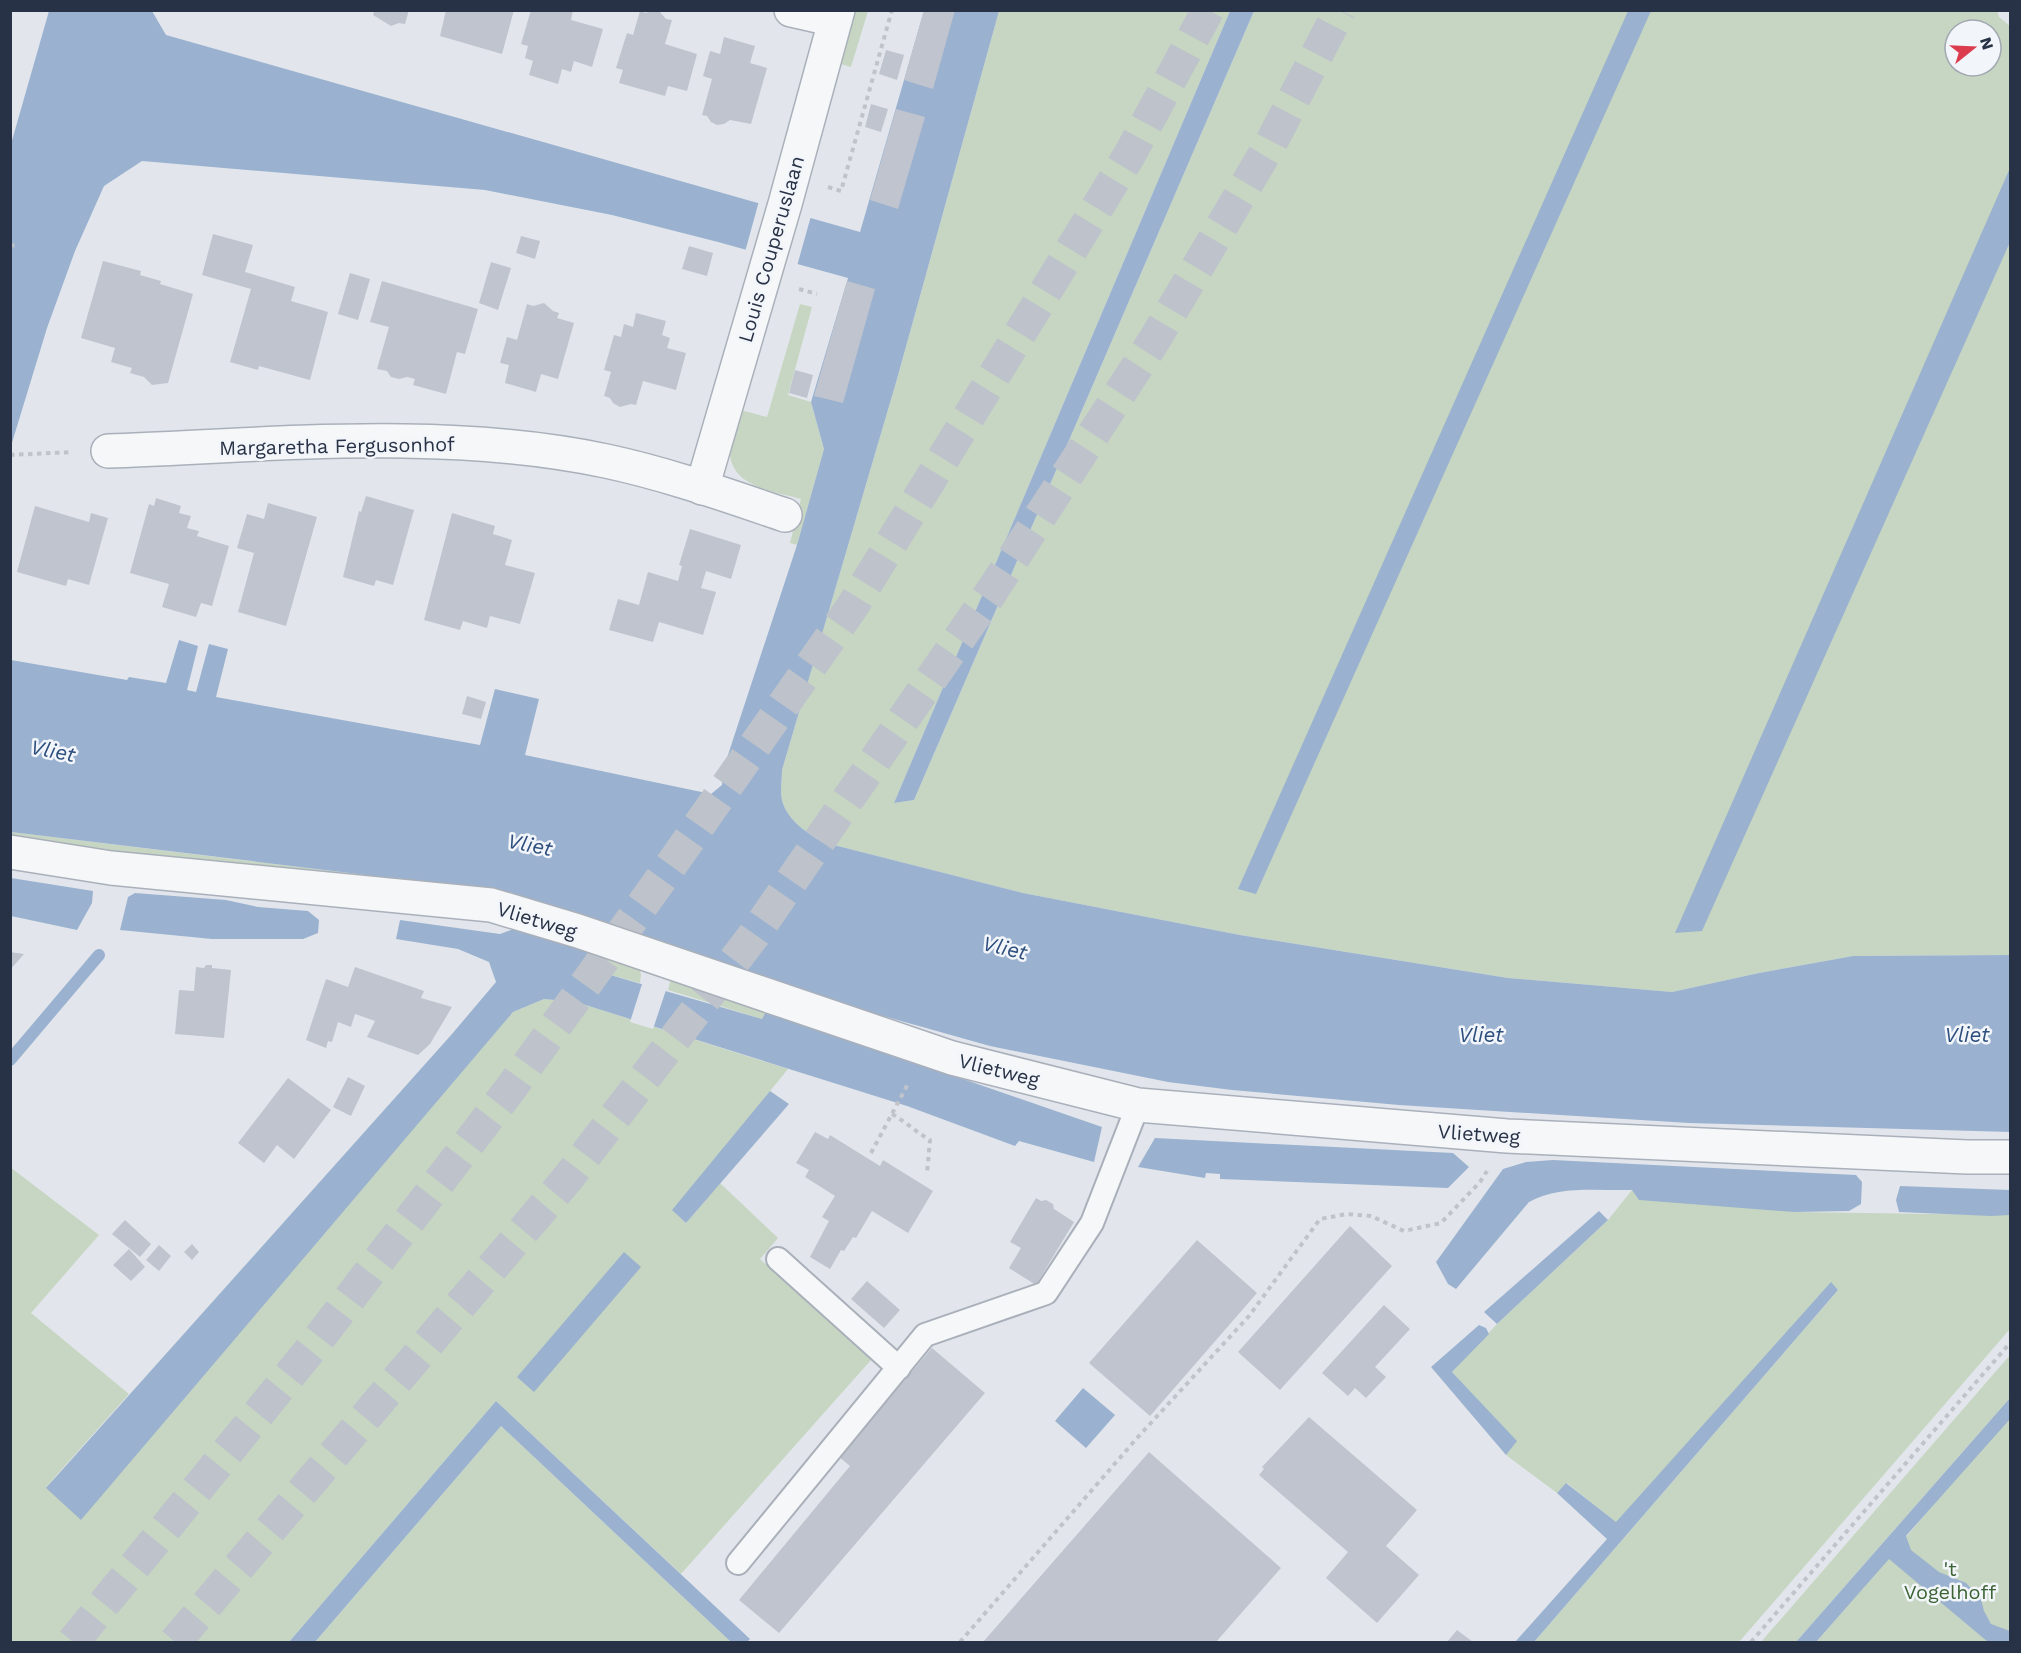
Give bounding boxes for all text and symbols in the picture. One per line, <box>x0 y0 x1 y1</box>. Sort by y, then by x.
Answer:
north arrow <box>1943 18 2003 78</box>
text: N <box>1976 35 1998 52</box>
street label: Louis Couperuslaan <box>733 153 809 345</box>
street label: Margaretha Fergusonhof <box>219 432 455 460</box>
water label: Vliet <box>29 734 78 767</box>
water label: Vliet <box>506 828 555 861</box>
street label: Vlietweg <box>494 896 580 944</box>
water label: Vliet <box>980 930 1030 965</box>
water label: Vliet <box>1459 1022 1504 1047</box>
water label: Vliet <box>1945 1022 1990 1047</box>
street label: Vlietweg <box>956 1048 1042 1092</box>
street label: Vlietweg <box>1437 1119 1521 1149</box>
park label: 't Vogelhoff <box>1904 1557 1996 1604</box>

